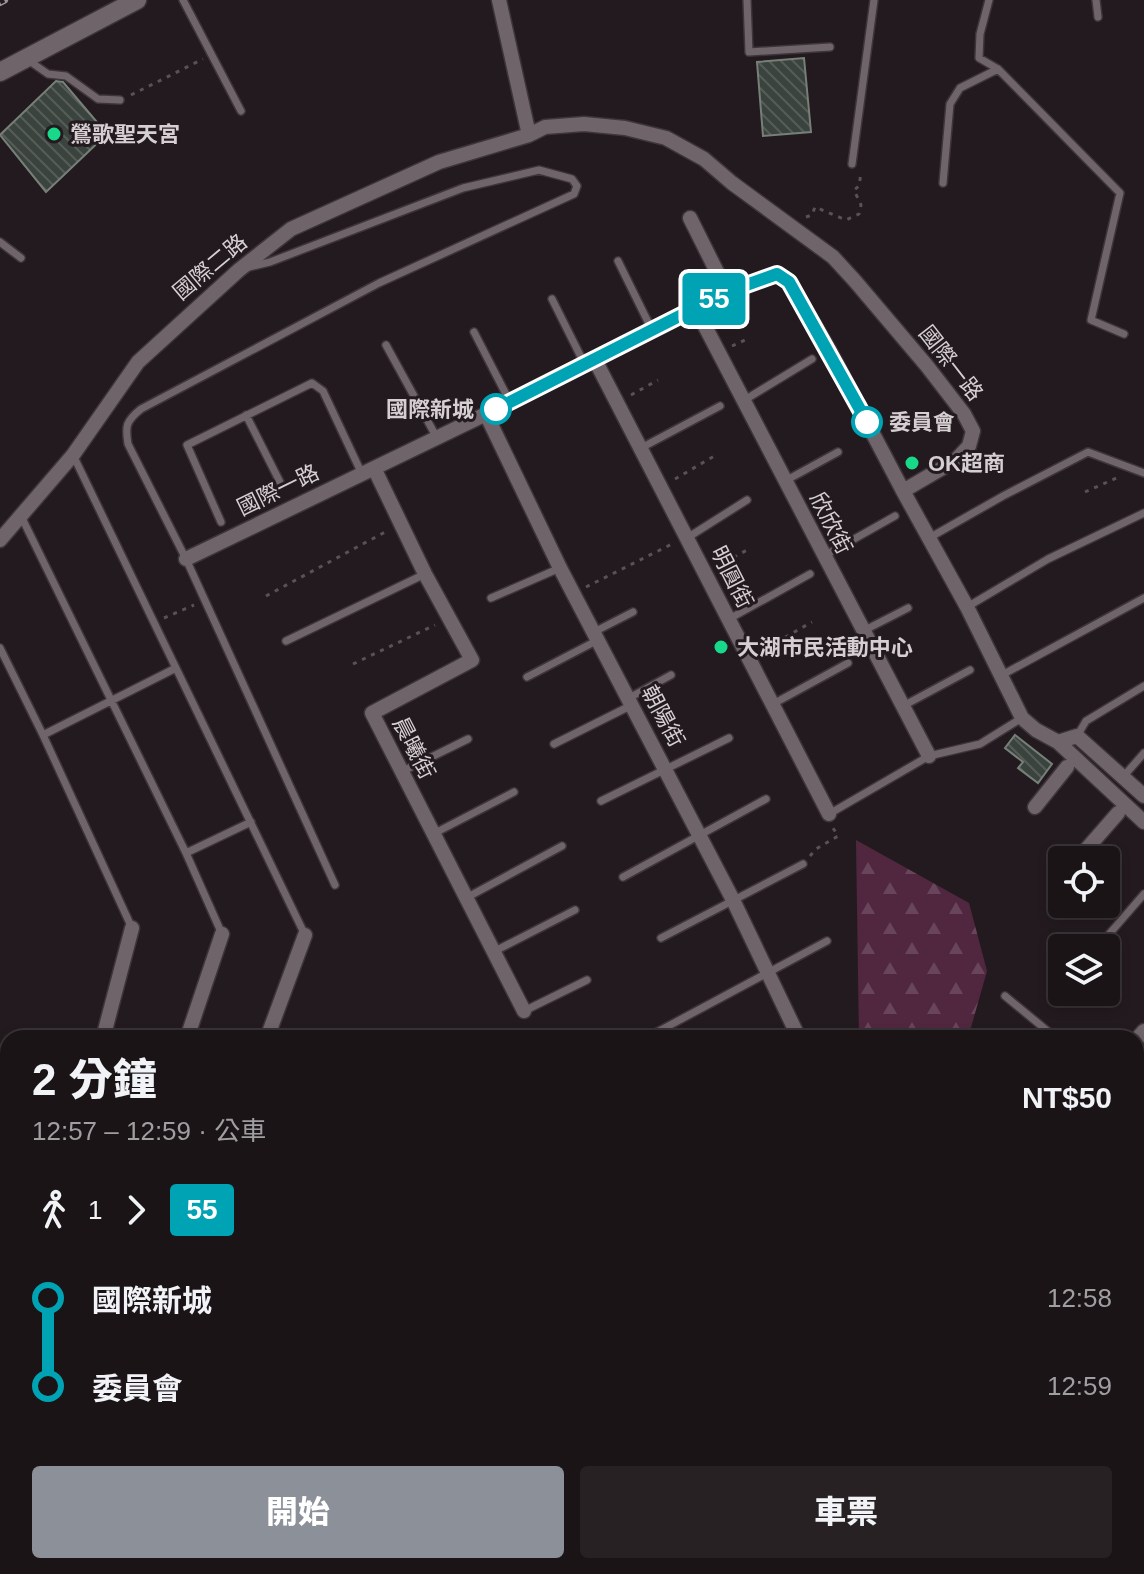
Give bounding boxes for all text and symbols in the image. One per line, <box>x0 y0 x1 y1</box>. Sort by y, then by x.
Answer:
place label: 鶯歌聖天宮 <box>70 122 180 147</box>
marker: 鶯歌聖天宮 <box>45 125 63 143</box>
street label: 國際二路 <box>168 229 252 305</box>
line badge: 55 <box>678 273 750 325</box>
text: 55 <box>698 283 730 314</box>
street label: 國際一路 <box>914 321 988 405</box>
marker: 國際新城 <box>481 394 511 424</box>
place label: 國際新城 <box>386 397 474 422</box>
marker: 委員會 <box>852 407 882 437</box>
place label: 委員會 <box>889 410 955 435</box>
place label: OK超商 <box>928 451 1005 476</box>
marker: OK超商 <box>903 454 921 472</box>
street label: 國際一路 <box>233 459 323 521</box>
street label: 欣欣街 <box>805 488 857 558</box>
street label: 明圓街 <box>706 542 758 612</box>
place label: 大湖市民活動中心 <box>737 635 913 660</box>
marker: 大湖市民活動中心 <box>712 638 730 656</box>
street label: 朝陽街 <box>636 681 690 751</box>
street label: 晨曦街 <box>388 713 440 783</box>
map controls <box>1048 846 1120 1006</box>
button: locate <box>1048 846 1120 918</box>
button: layers <box>1048 934 1120 1006</box>
text: 2 分鐘 <box>32 1055 157 1104</box>
text: NT$50 <box>1022 1081 1112 1114</box>
text: 12:57 – 12:59 · 公車 <box>32 1116 266 1146</box>
icon: walk <box>32 1188 76 1232</box>
icon: forward <box>114 1188 158 1232</box>
text: 55 <box>186 1194 218 1225</box>
text: 1 <box>88 1195 102 1225</box>
text: 12:58 <box>1047 1283 1112 1313</box>
text: 國際新城 <box>92 1284 212 1317</box>
text: 12:59 <box>1047 1371 1112 1401</box>
text: 委員會 <box>92 1372 182 1405</box>
button: 開始 <box>32 1466 564 1558</box>
button: 車票 <box>580 1466 1112 1558</box>

